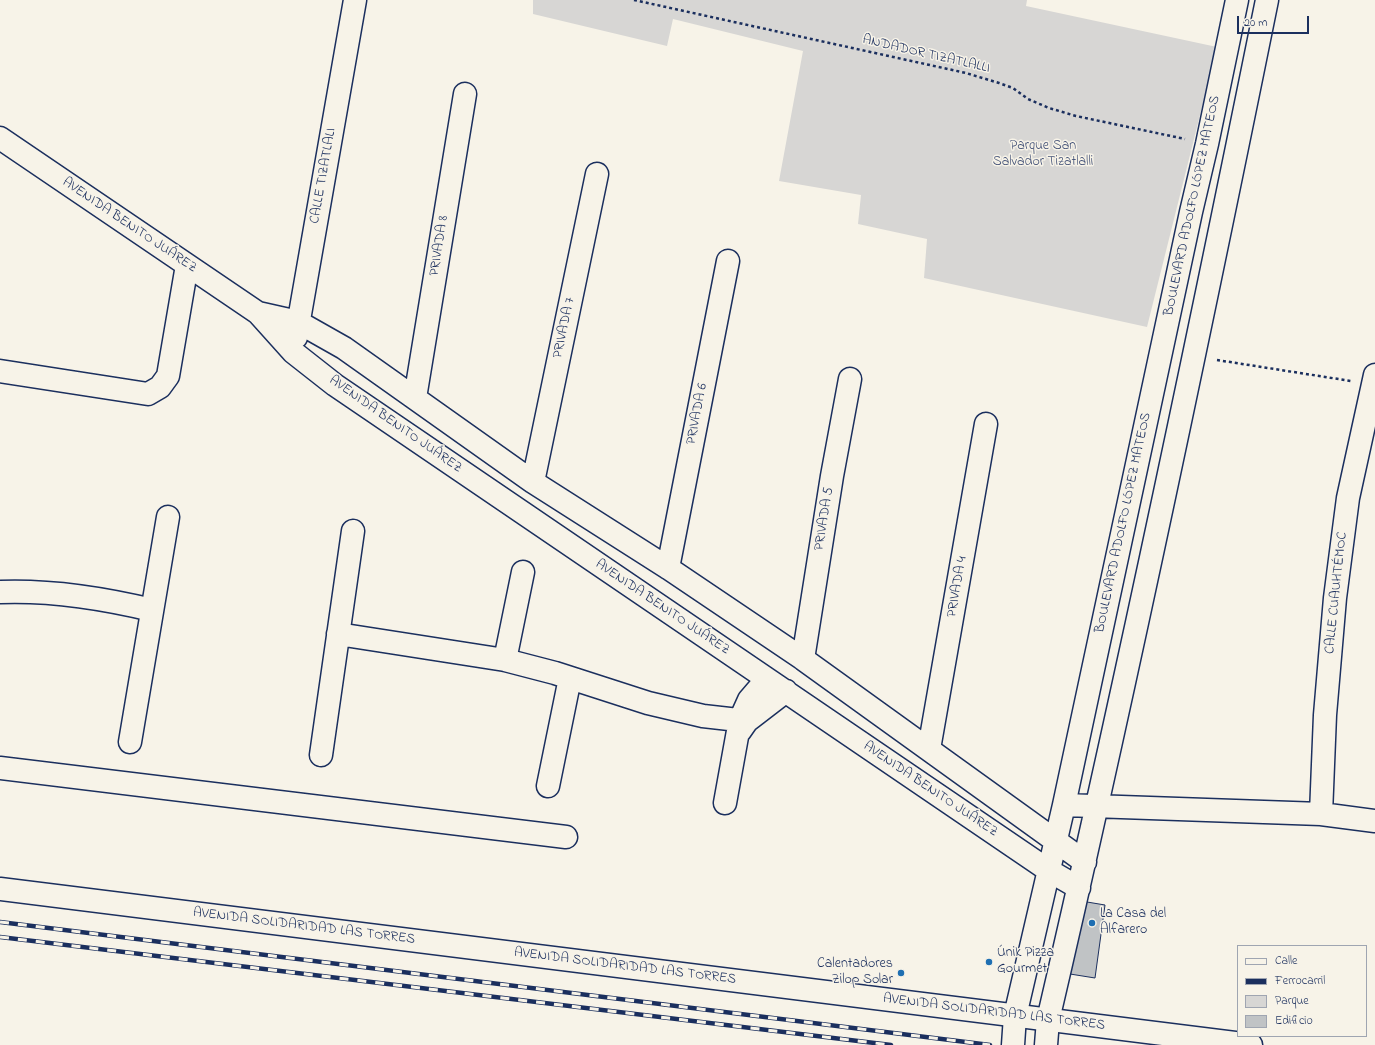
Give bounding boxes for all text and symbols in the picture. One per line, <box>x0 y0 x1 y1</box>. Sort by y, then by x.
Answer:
scale bar <box>1239 8 1311 34</box>
text: 20 m <box>1244 14 1267 32</box>
street label: ANDADOR TIZATLALLI <box>861 32 991 78</box>
street label: BOULEVARD ADOLFO LÓPEZ MATEOS <box>1161 94 1225 318</box>
street label: CALLE TIZATLALI <box>307 127 341 225</box>
park label: Parque San Salvador Tizatlalli <box>993 139 1093 172</box>
street label: AVENIDA BENITO JUÁREZ <box>59 175 199 277</box>
street label: PRIVADA 8 <box>427 214 453 278</box>
street label: PRIVADA 7 <box>550 296 580 360</box>
street label: AVENIDA BENITO JUÁREZ <box>325 373 465 477</box>
street label: PRIVADA 6 <box>684 382 712 446</box>
street label: BOULEVARD ADOLFO LÓPEZ MATEOS <box>1092 411 1156 635</box>
street label: PRIVADA 5 <box>812 486 838 552</box>
street label: CALLE CUAUHTÉMOC <box>1322 531 1352 655</box>
street label: PRIVADA 4 <box>944 555 972 619</box>
street label: AVENIDA BENITO JUÁREZ <box>592 557 732 659</box>
street label: AVENIDA BENITO JUÁREZ <box>860 739 1000 841</box>
street label: AVENIDA SOLIDARIDAD LAS TORRES <box>192 905 416 949</box>
place label: La Casa del Alfarero <box>1100 907 1166 940</box>
marker: La Casa del Alfarero <box>1087 918 1097 928</box>
street label: AVENIDA SOLIDARIDAD LAS TORRES <box>513 945 737 989</box>
legend <box>1237 945 1367 1037</box>
place label: Únik Pizza Gourmet <box>997 946 1054 978</box>
text: Calle <box>1275 952 1297 970</box>
place label: Calentadores Zilop Solar <box>817 957 893 990</box>
marker: Únik Pizza Gourmet <box>984 957 994 967</box>
marker: Calentadores Zilop Solar <box>896 968 906 978</box>
text: Ferrocarril <box>1275 972 1325 990</box>
street label: AVENIDA SOLIDARIDAD LAS TORRES <box>882 991 1106 1035</box>
text: Parque <box>1275 992 1309 1010</box>
text: Edificio <box>1275 1012 1313 1030</box>

